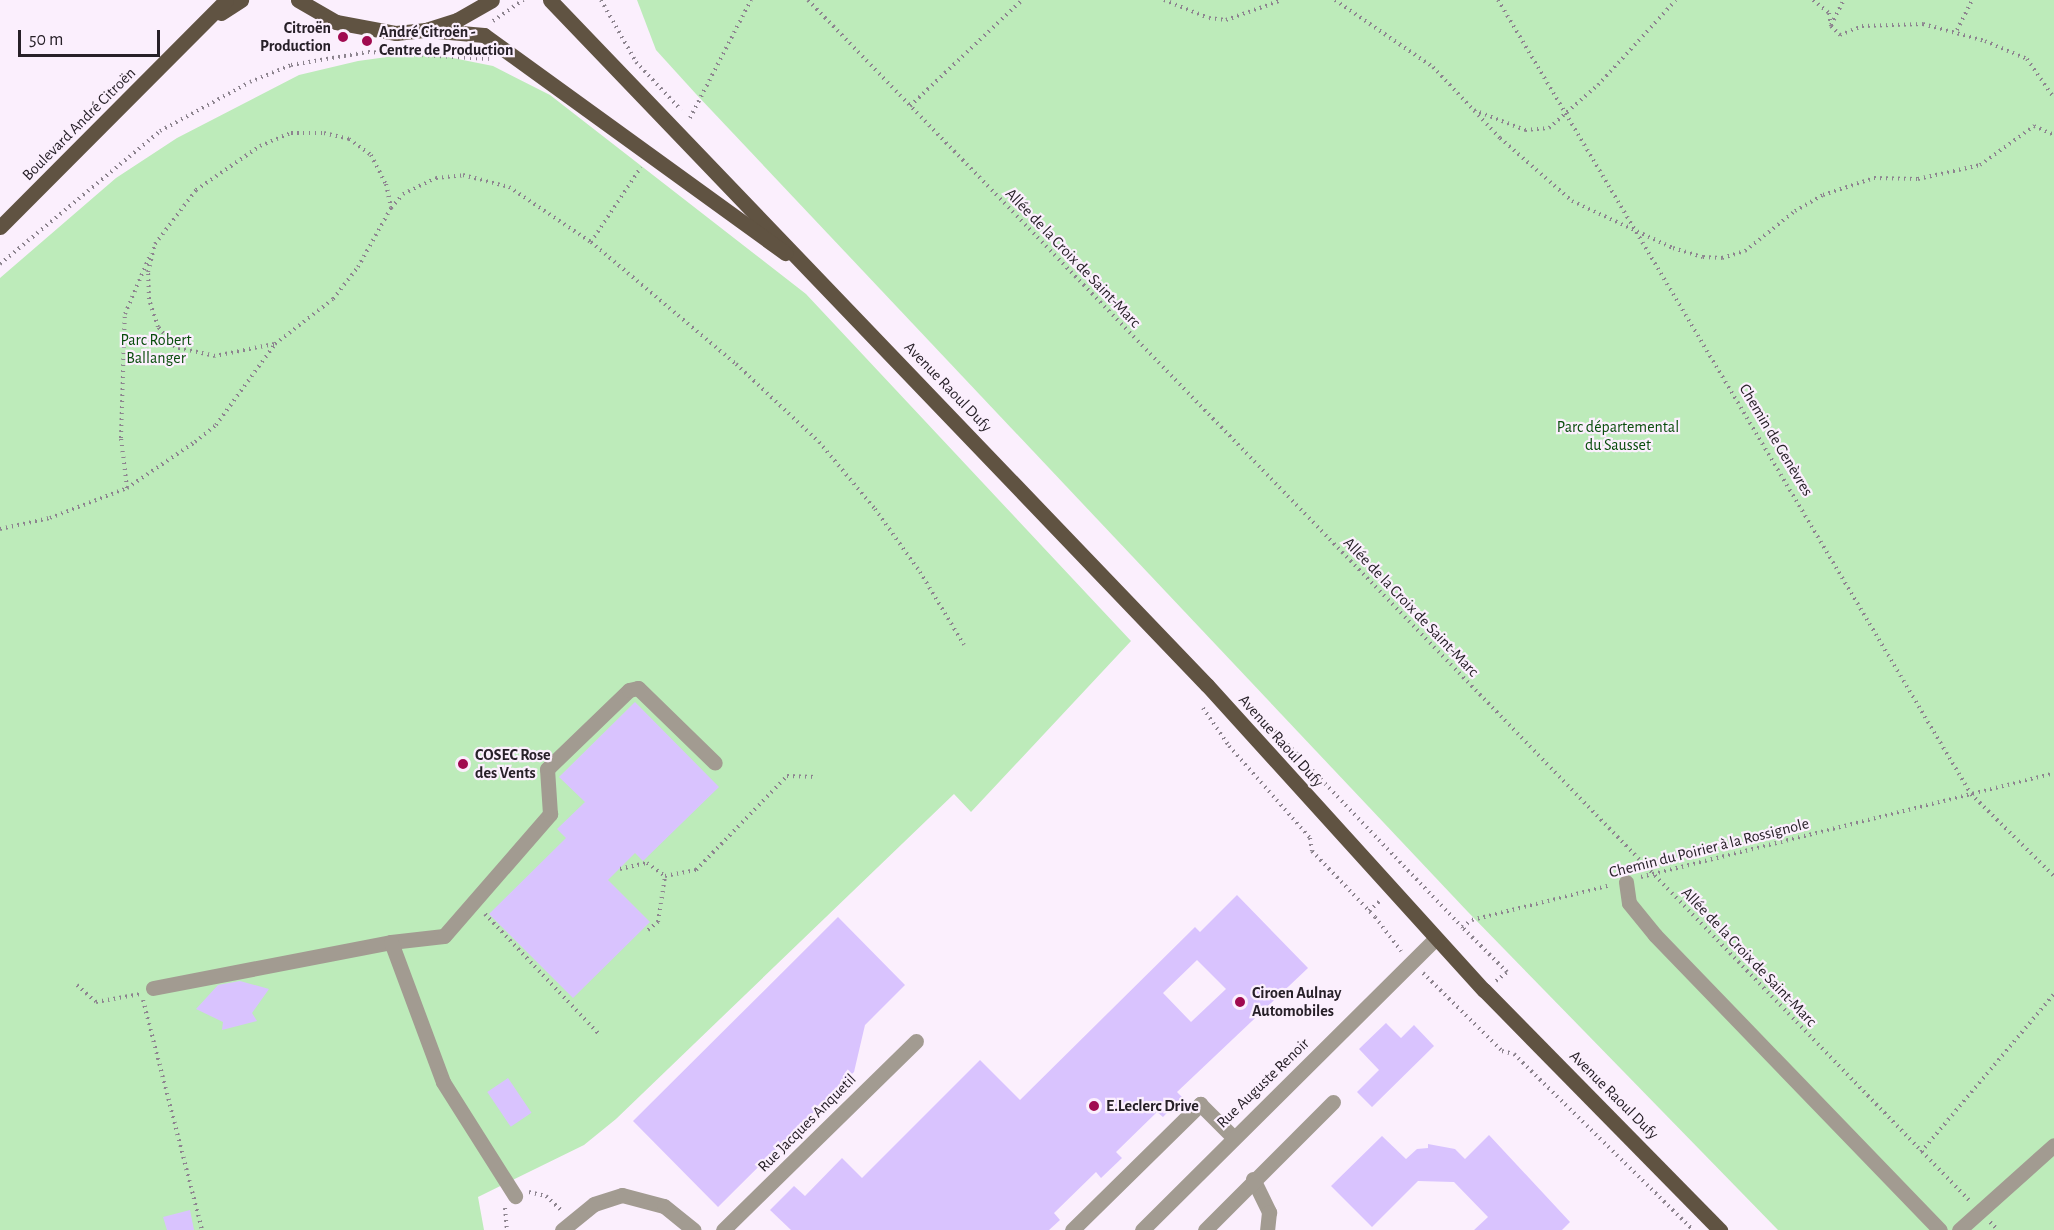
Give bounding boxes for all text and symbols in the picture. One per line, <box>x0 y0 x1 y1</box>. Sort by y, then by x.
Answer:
scale bar <box>21 18 164 56</box>
place label: Citroën Production <box>260 18 331 56</box>
place label: André Citroën - Centre de Production <box>379 22 513 60</box>
marker: Citroën Production <box>336 30 350 44</box>
text: 50 m <box>29 31 63 49</box>
marker: André Citroën - Centre de Production <box>360 34 374 48</box>
street label: Boulevard André Citroën <box>18 63 140 185</box>
street label: Allée de la Croix de Saint-Marc <box>1001 184 1145 332</box>
park label: Parc Robert Ballanger <box>120 330 192 368</box>
street label: Avenue Raoul Dufy <box>900 338 996 436</box>
street label: Chemin de Genèvres <box>1735 380 1817 500</box>
park label: Parc départemental du Sausset <box>1557 417 1679 455</box>
street label: Allée de la Croix de Saint-Marc <box>1339 533 1483 681</box>
street label: Avenue Raoul Dufy <box>1234 691 1328 791</box>
place label: COSEC Rose des Vents <box>475 745 551 783</box>
marker: COSEC Rose des Vents <box>456 757 470 771</box>
street label: Chemin du Poirier à la Rossignole <box>1607 814 1811 882</box>
street label: Allée de la Croix de Saint-Marc <box>1677 883 1821 1031</box>
place label: Ciroen Aulnay Automobiles <box>1252 983 1341 1021</box>
marker: Ciroen Aulnay Automobiles <box>1233 995 1247 1009</box>
street label: Rue Auguste Renoir <box>1213 1034 1313 1132</box>
street label: Avenue Raoul Dufy <box>1565 1046 1663 1144</box>
street label: Rue Jacques Anquetil <box>754 1070 860 1176</box>
place label: E.Leclerc Drive <box>1106 1096 1199 1116</box>
marker: E.Leclerc Drive <box>1087 1099 1101 1113</box>

